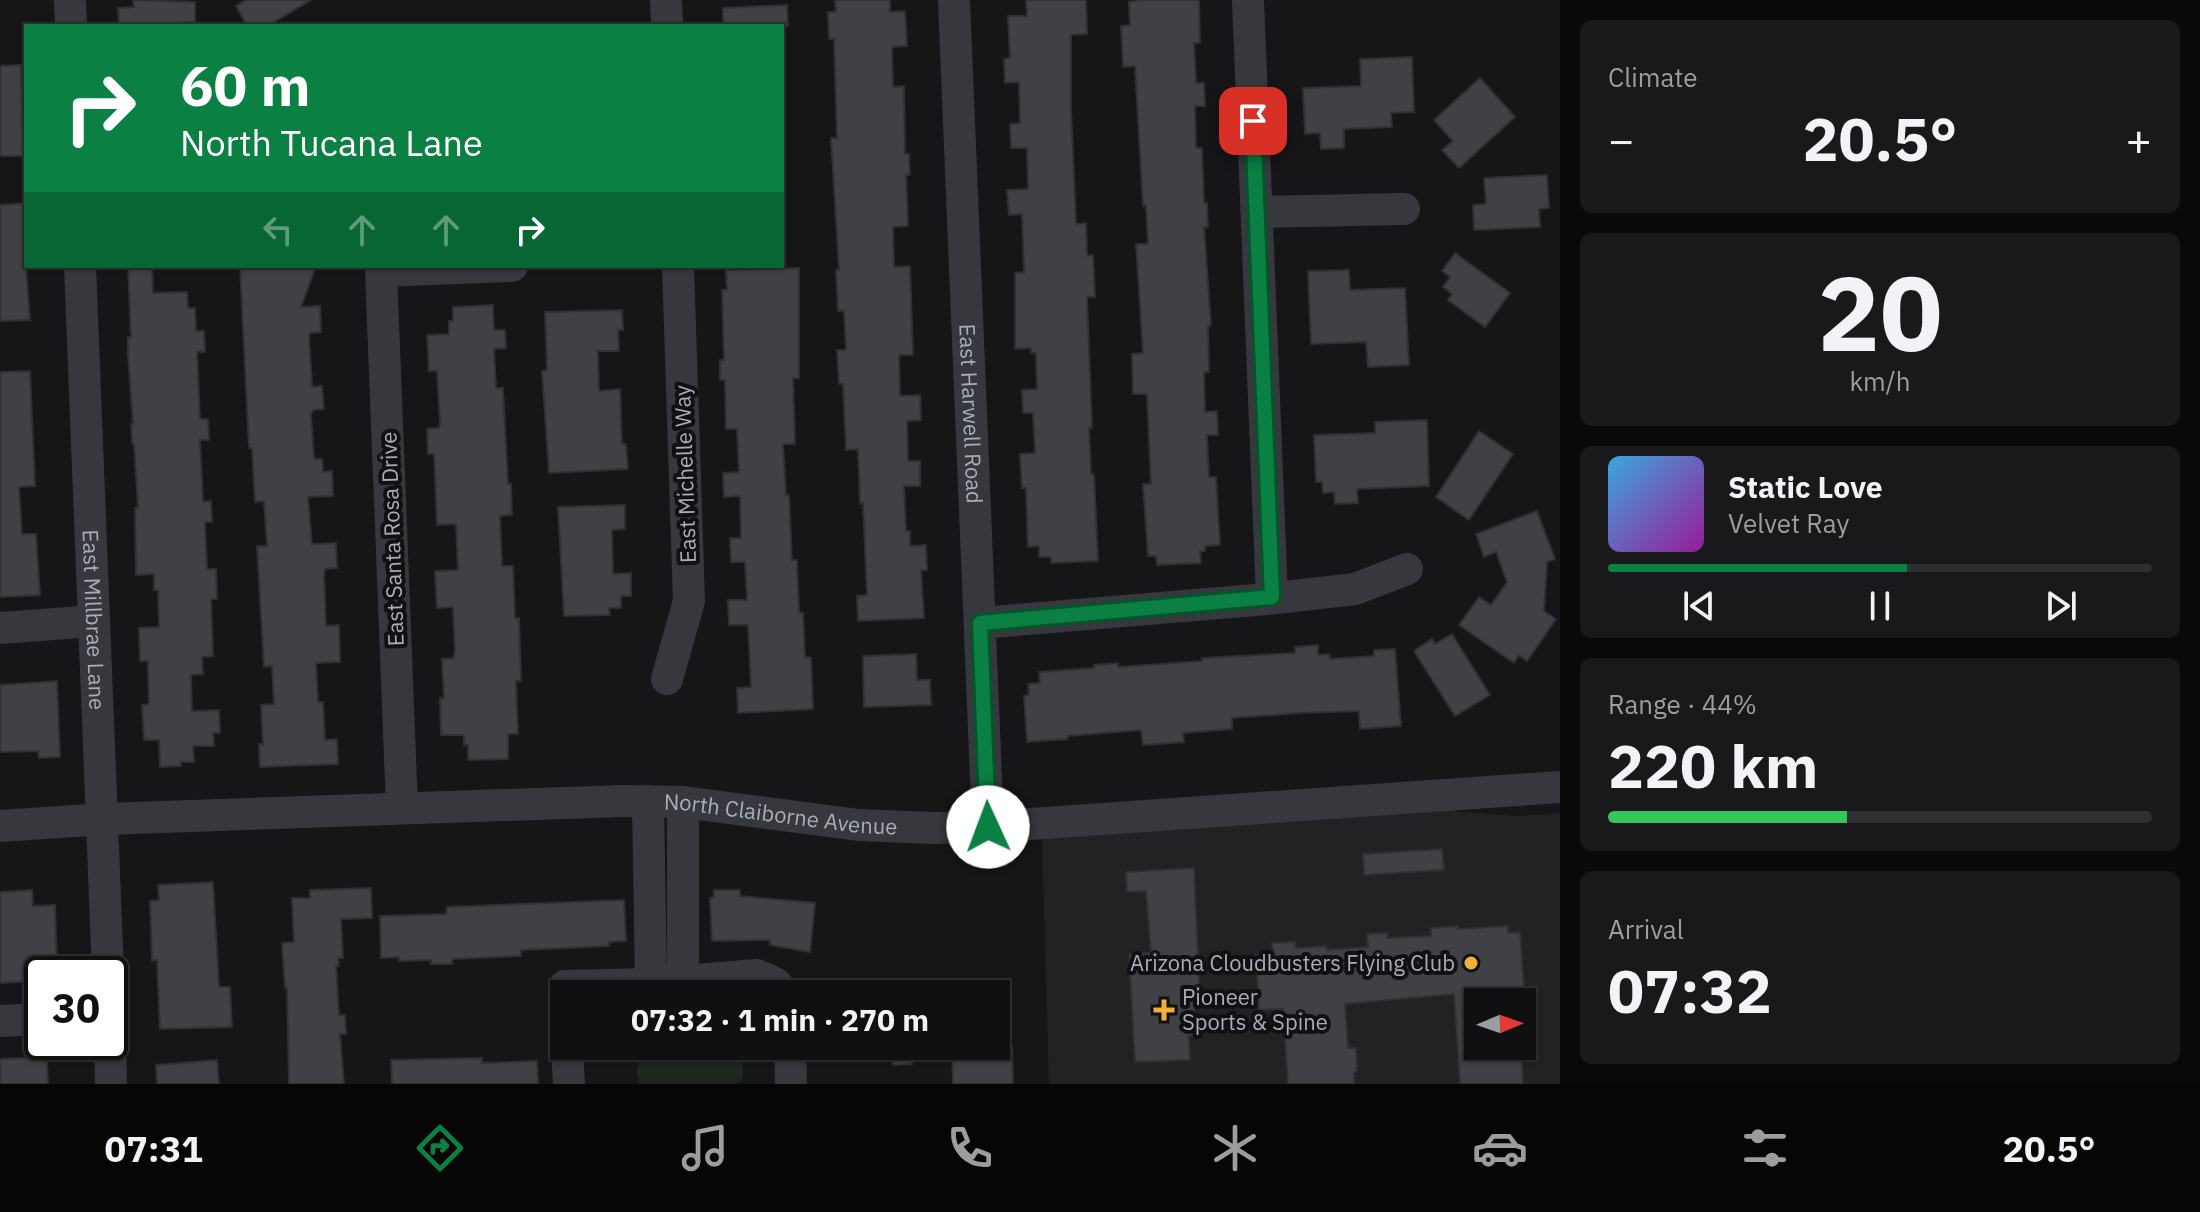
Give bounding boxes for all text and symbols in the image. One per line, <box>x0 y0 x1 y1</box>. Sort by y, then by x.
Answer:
text: 60 m <box>180 49 310 121</box>
icon: right <box>48 56 152 160</box>
text: Climate <box>1608 60 1698 94</box>
pin <box>1219 87 1287 155</box>
icon: arrive <box>1231 99 1275 143</box>
text: 20.5° <box>1803 99 1957 178</box>
text: − <box>1608 111 1634 168</box>
text: + <box>2126 111 2152 168</box>
text: North Tucana Lane <box>180 119 483 166</box>
icon: left <box>256 208 300 252</box>
icon: ahead <box>340 208 384 252</box>
icon: ahead <box>424 208 468 252</box>
icon: right <box>508 208 552 252</box>
text: 20 <box>1818 244 1942 380</box>
street label: East Harwell Road <box>953 323 990 504</box>
text: km/h <box>1849 364 1911 398</box>
street label: East Michelle Way <box>667 384 702 564</box>
street label: East Santa Rosa Drive <box>373 431 410 647</box>
text: Static Love <box>1728 467 1883 506</box>
text: Velvet Ray <box>1728 506 1849 540</box>
street label: East Millbrae Lane <box>76 529 113 710</box>
icon: previous <box>1677 584 1721 628</box>
icon: pause <box>1858 584 1902 628</box>
icon: next <box>2039 584 2083 628</box>
text: Range · 44% <box>1608 687 1757 721</box>
text: 220 km <box>1608 726 1818 805</box>
position arrow <box>946 785 1030 869</box>
street label: North Claiborne Avenue <box>664 787 898 841</box>
text: Arrival <box>1608 912 1684 946</box>
place label: Arizona Cloudbusters Flying Club <box>1130 948 1455 977</box>
text: 07:32 <box>1608 951 1772 1030</box>
marker: Arizona Cloudbusters Flying Club <box>1462 954 1480 972</box>
speed limit sign: 30 <box>24 956 128 1060</box>
place label: Pioneer Sports & Spine <box>1182 982 1328 1036</box>
north arrow <box>1464 988 1536 1060</box>
map controls <box>1464 988 1536 1060</box>
marker: Pioneer Sports & Spine <box>1153 999 1175 1021</box>
text: 07:32 · 1 min · 270 m <box>631 1000 929 1039</box>
icon: directions <box>412 1120 468 1176</box>
icon: music <box>677 1120 733 1176</box>
icon: phone <box>942 1120 998 1176</box>
icon: climate <box>1207 1120 1263 1176</box>
icon: car <box>1472 1120 1528 1176</box>
icon: filters <box>1737 1120 1793 1176</box>
text: 07:31 <box>105 1125 203 1172</box>
text: 20.5° <box>2002 1125 2095 1172</box>

